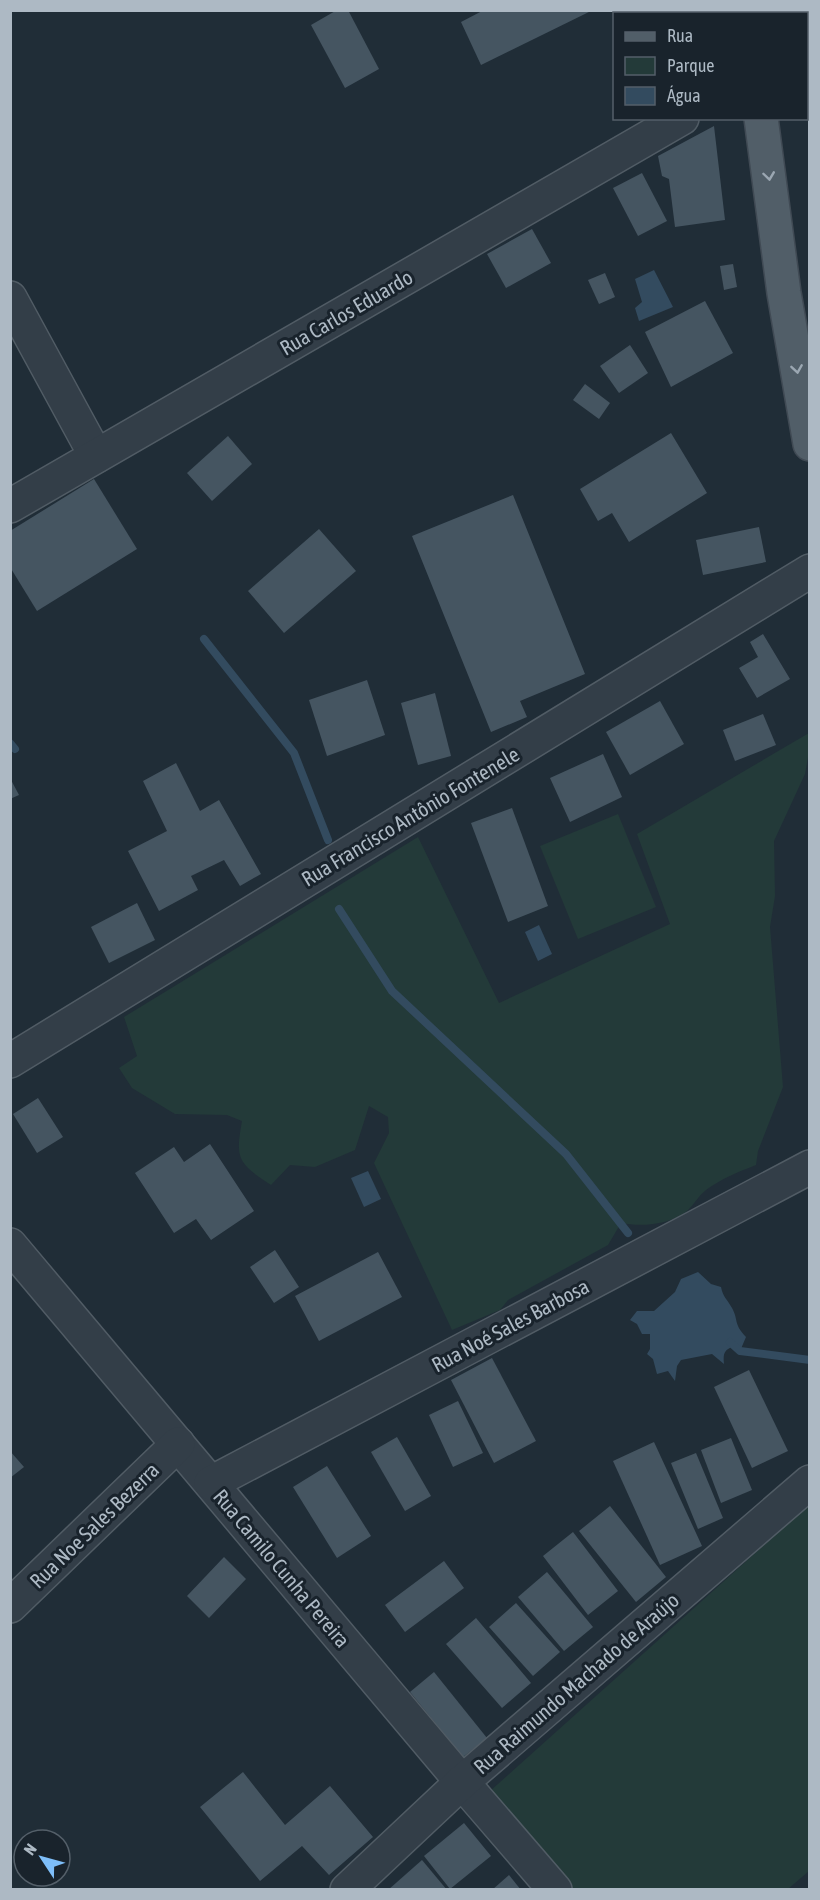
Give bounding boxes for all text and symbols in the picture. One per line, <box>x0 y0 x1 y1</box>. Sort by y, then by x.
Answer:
legend <box>613 12 808 120</box>
text: Rua <box>667 25 693 46</box>
text: Parque <box>667 55 715 76</box>
text: Água <box>667 85 701 106</box>
one-way arrow <box>762 172 774 181</box>
street label: Rua Carlos Eduardo <box>275 264 417 360</box>
one-way arrow <box>790 364 803 374</box>
street label: Rua Francisco Antônio Fontenele <box>297 741 523 891</box>
street label: Rua Noé Sales Barbosa <box>427 1273 593 1377</box>
street label: Rua Noe Sales Bezerra <box>25 1457 163 1593</box>
street label: Rua Camilo Cunha Pereira <box>209 1484 355 1652</box>
street label: Rua Raimundo Machado de Araújo <box>469 1587 683 1779</box>
north arrow <box>12 1828 72 1888</box>
text: N <box>20 1840 40 1858</box>

